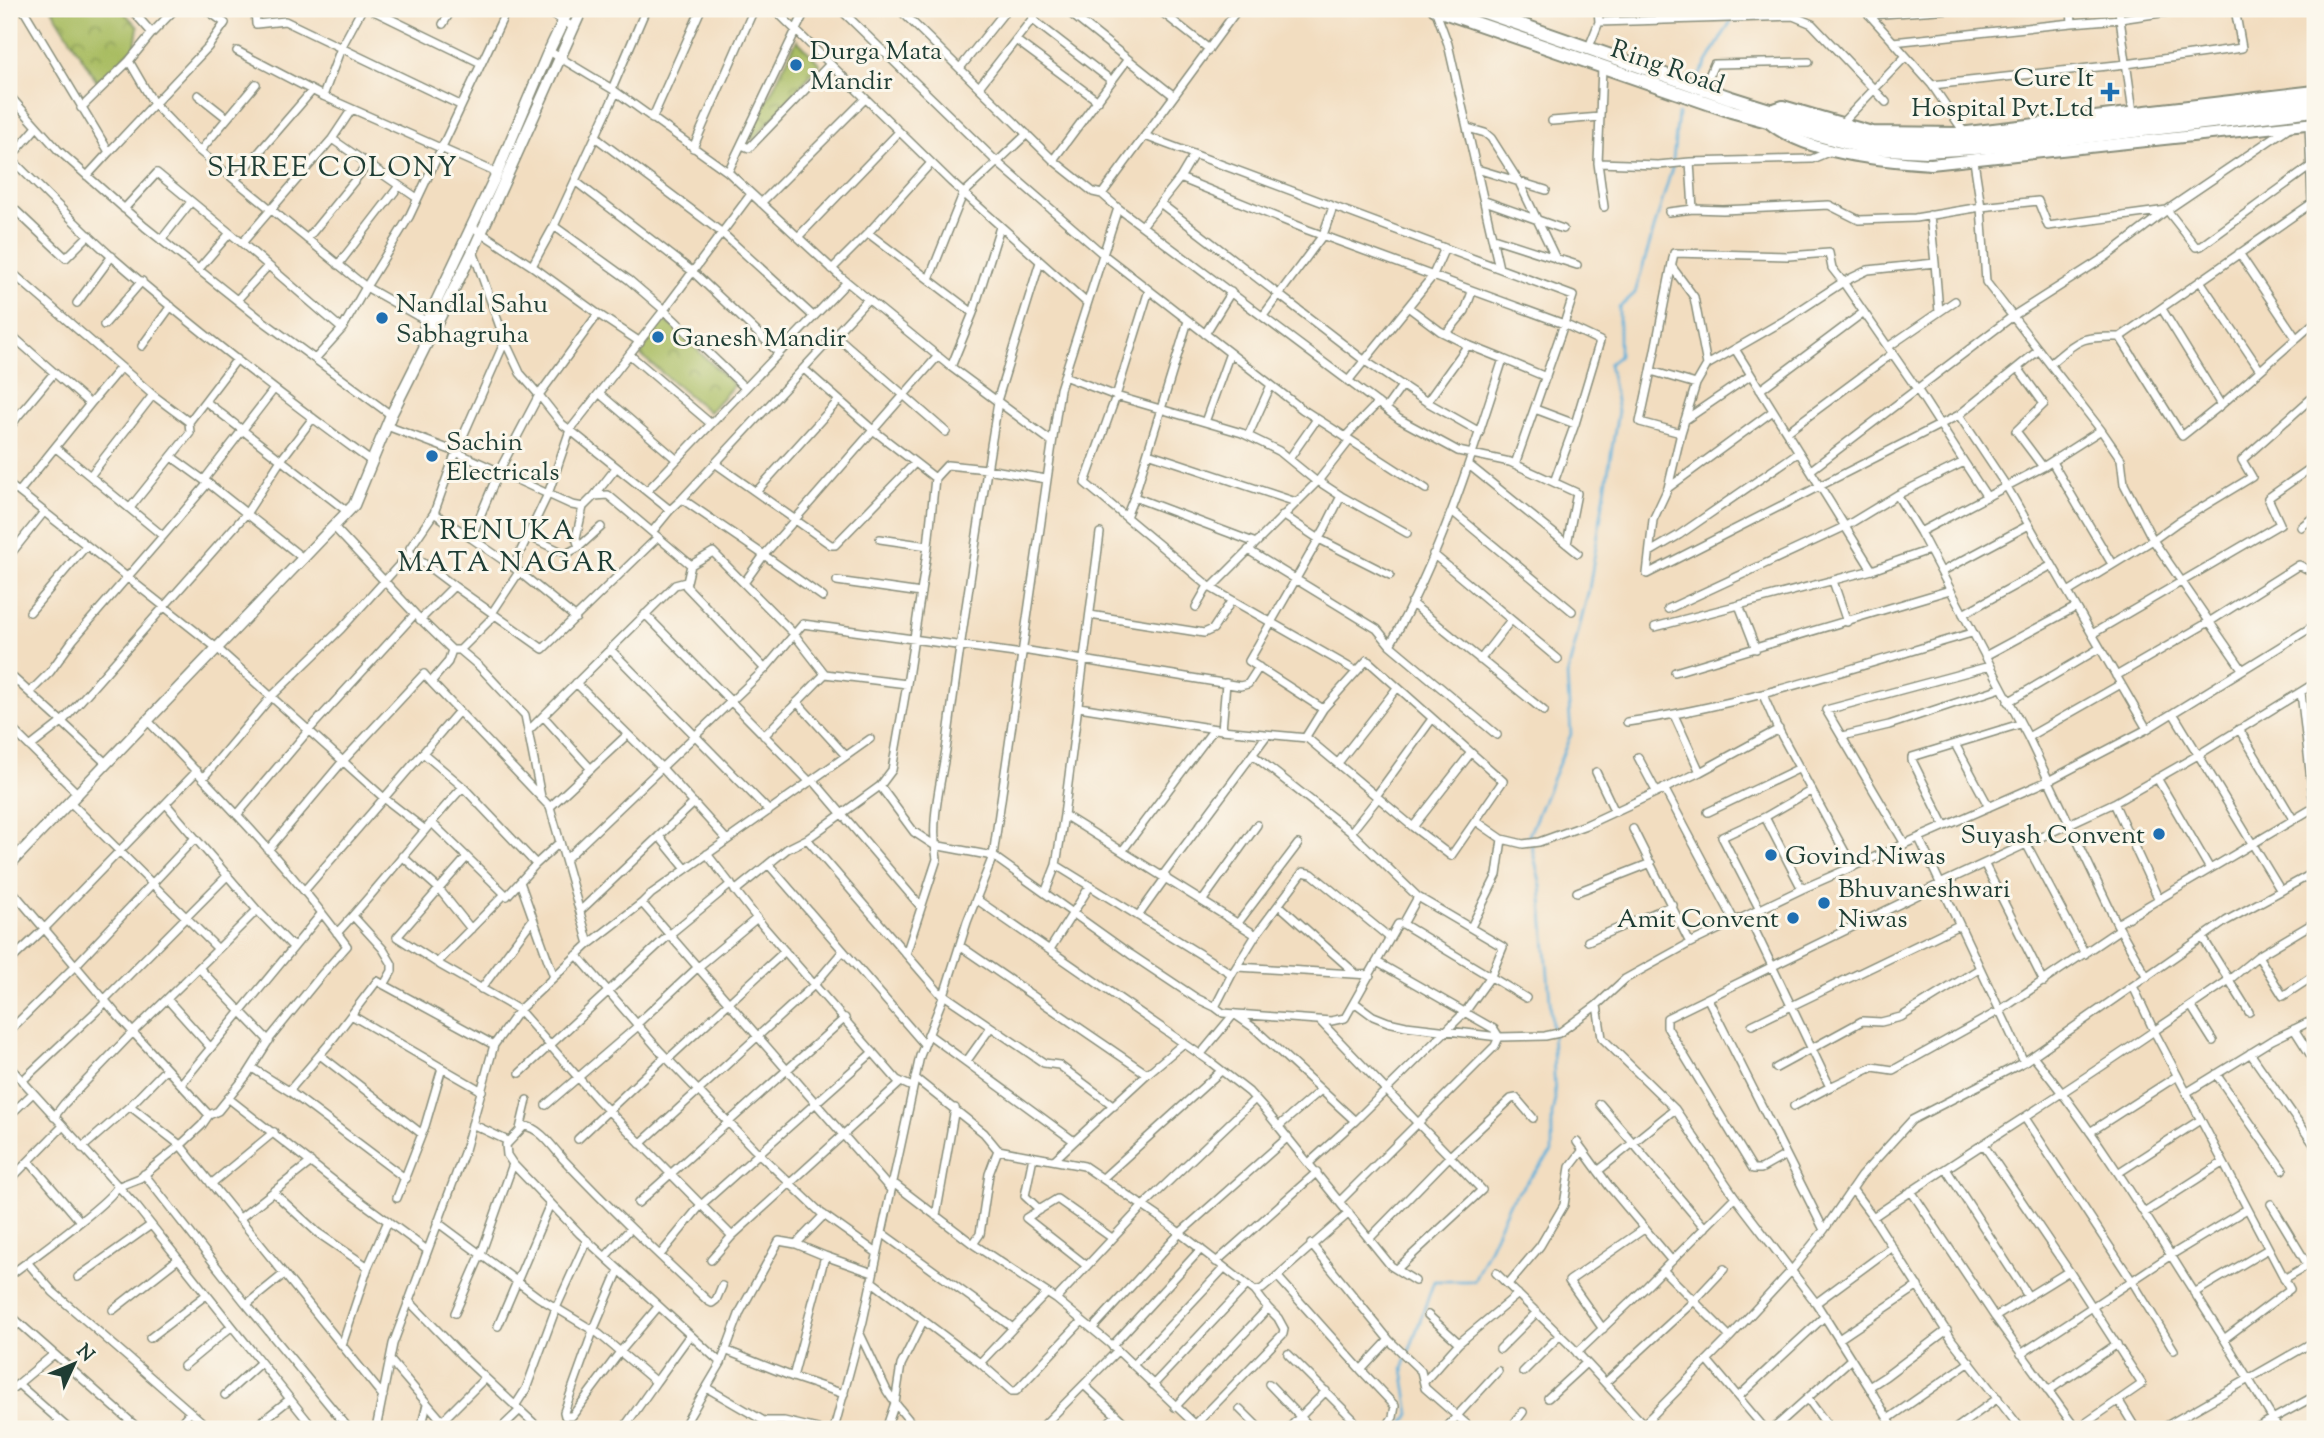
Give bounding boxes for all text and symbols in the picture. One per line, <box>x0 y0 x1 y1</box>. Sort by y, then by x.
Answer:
street label: Ring Road <box>1605 32 1729 105</box>
place label: Durga Mata Mandir <box>810 34 942 101</box>
marker: Durga Mata Mandir <box>788 57 804 73</box>
place label: Cure It Hospital Pvt.Ltd <box>1911 61 2094 128</box>
marker: Cure It Hospital Pvt.Ltd <box>2100 82 2120 102</box>
district label: SHREE COLONY <box>207 149 459 189</box>
place label: Nandlal Sahu Sabhagruha <box>396 287 548 354</box>
marker: Nandlal Sahu Sabhagruha <box>374 310 390 326</box>
place label: Ganesh Mandir <box>672 321 846 358</box>
marker: Ganesh Mandir <box>650 329 666 345</box>
place label: Sachin Electricals <box>446 425 560 492</box>
marker: Sachin Electricals <box>424 448 440 464</box>
district label: RENUKA MATA NAGAR <box>398 512 619 584</box>
place label: Suyash Convent <box>1961 818 2145 855</box>
marker: Suyash Convent <box>2151 826 2167 842</box>
place label: Govind Niwas <box>1785 839 1946 876</box>
marker: Govind Niwas <box>1763 847 1779 863</box>
place label: Bhuvaneshwari Niwas <box>1838 872 2010 939</box>
marker: Bhuvaneshwari Niwas <box>1816 895 1832 911</box>
place label: Amit Convent <box>1617 902 1779 939</box>
marker: Amit Convent <box>1785 910 1801 926</box>
north arrow <box>38 1330 108 1400</box>
text: N <box>69 1339 99 1369</box>

